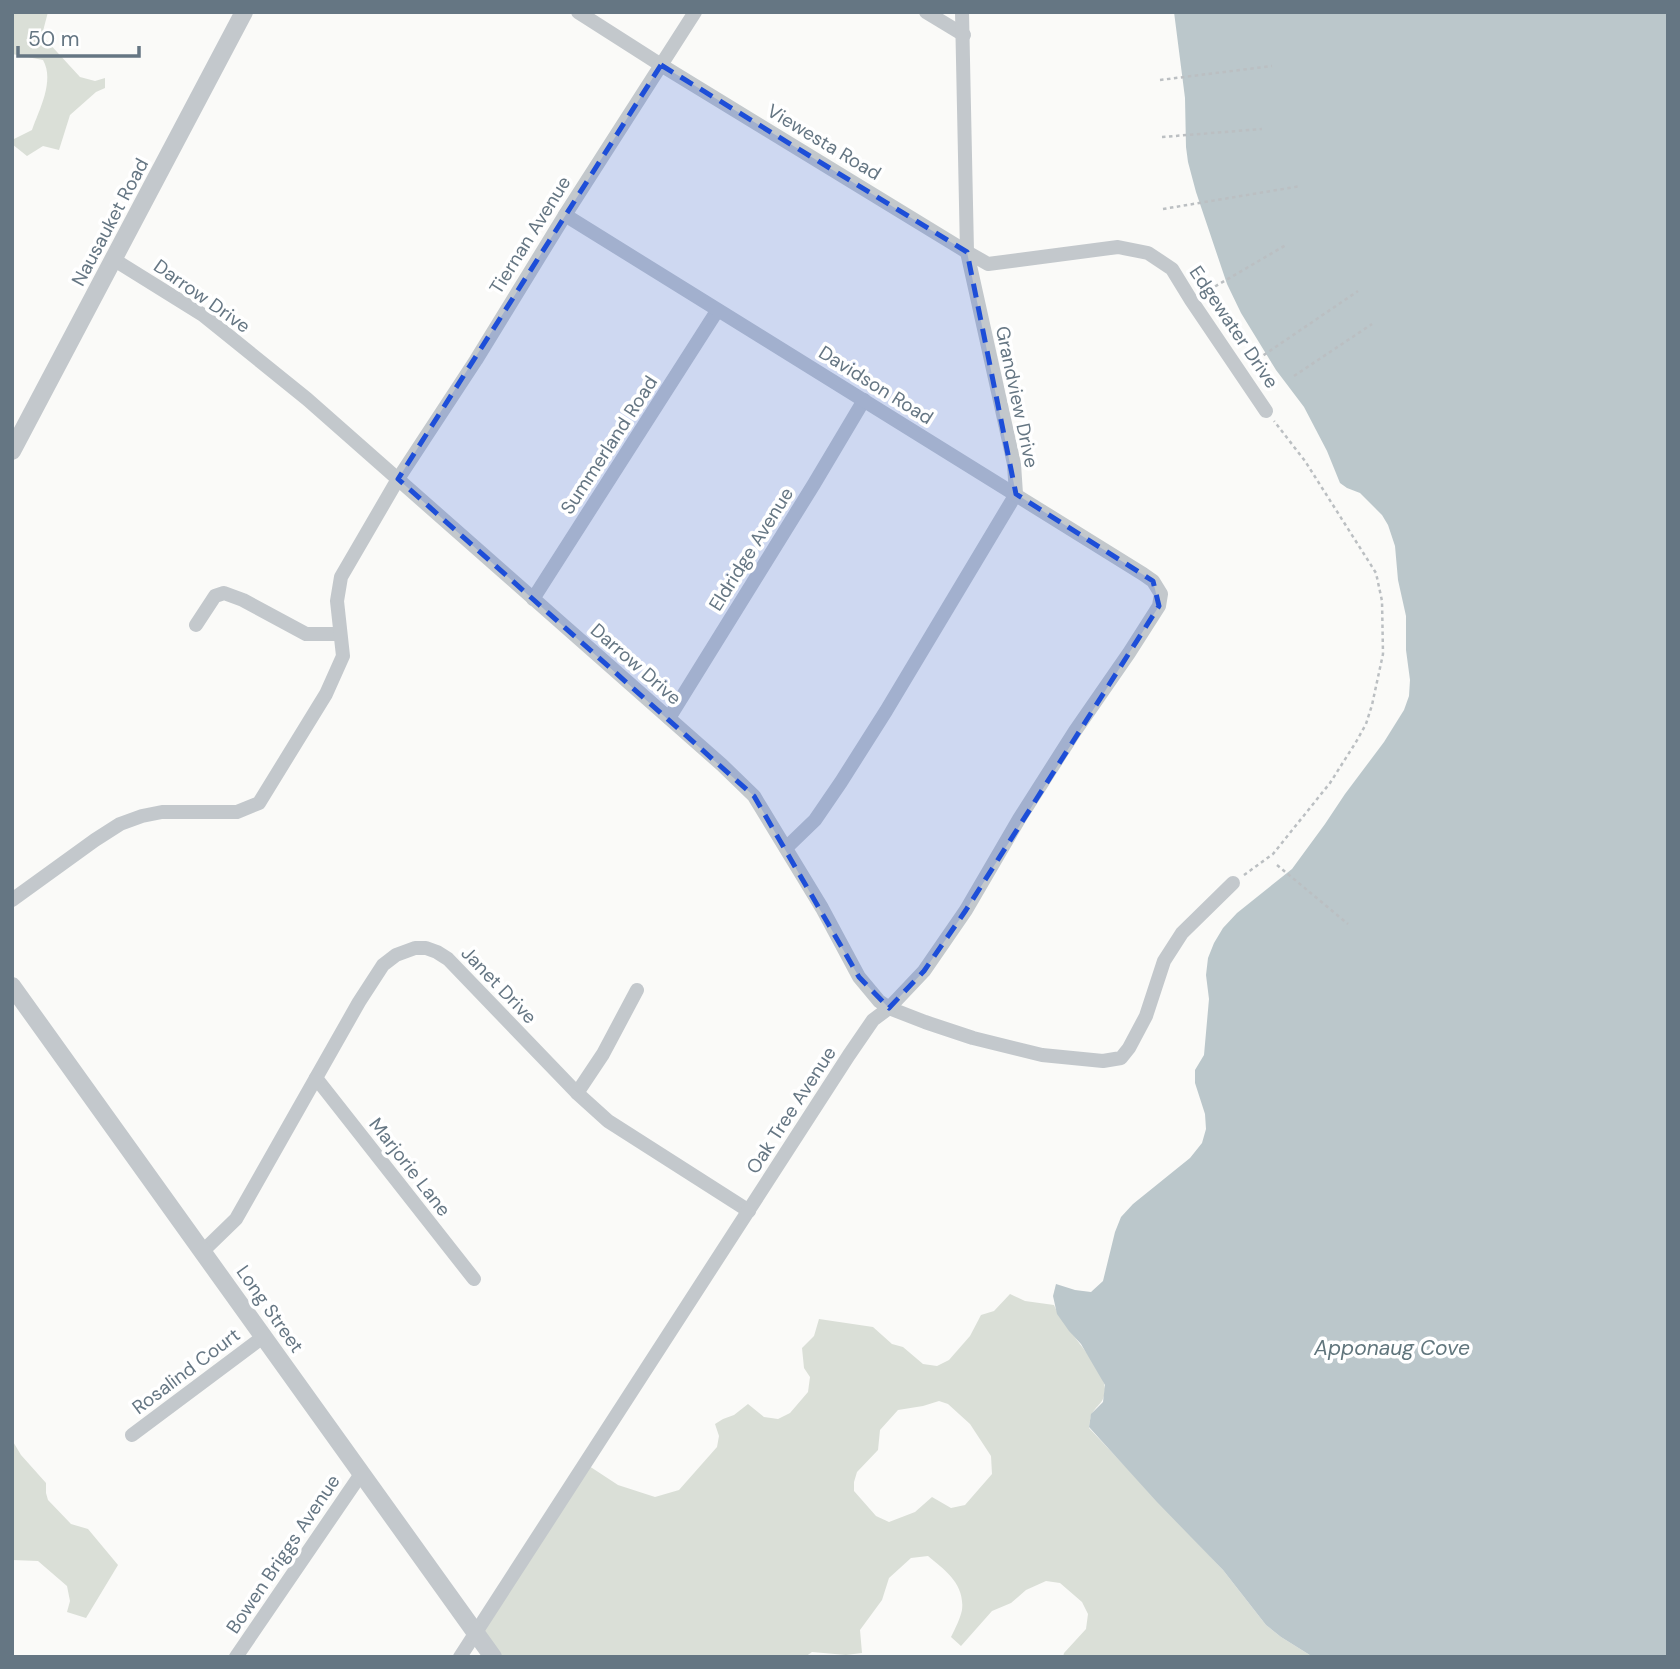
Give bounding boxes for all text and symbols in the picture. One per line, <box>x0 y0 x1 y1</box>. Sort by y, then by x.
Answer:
scale bar <box>18 14 138 58</box>
text: 50 m <box>28 25 79 53</box>
street label: Viewesta Road <box>762 98 886 186</box>
street label: Nausauket Road <box>66 154 154 290</box>
street label: Tiernan Avenue <box>484 171 576 299</box>
street label: Darrow Drive <box>149 253 255 339</box>
street label: Edgewater Drive <box>1184 261 1284 393</box>
street label: Grandview Drive <box>990 324 1044 470</box>
street label: Davidson Road <box>814 340 938 430</box>
street label: Summerland Road <box>555 371 663 519</box>
street label: Eldridge Avenue <box>703 483 799 615</box>
street label: Darrow Drive <box>585 618 687 710</box>
street label: Janet Drive <box>456 941 542 1029</box>
street label: Oak Tree Avenue <box>740 1041 842 1179</box>
street label: Marjorie Lane <box>364 1113 456 1221</box>
street label: Long Street <box>231 1260 309 1358</box>
street label: Rosalind Court <box>127 1322 245 1420</box>
water label: Apponaug Cove <box>1313 1334 1470 1362</box>
street label: Bowen Briggs Avenue <box>220 1470 346 1638</box>

